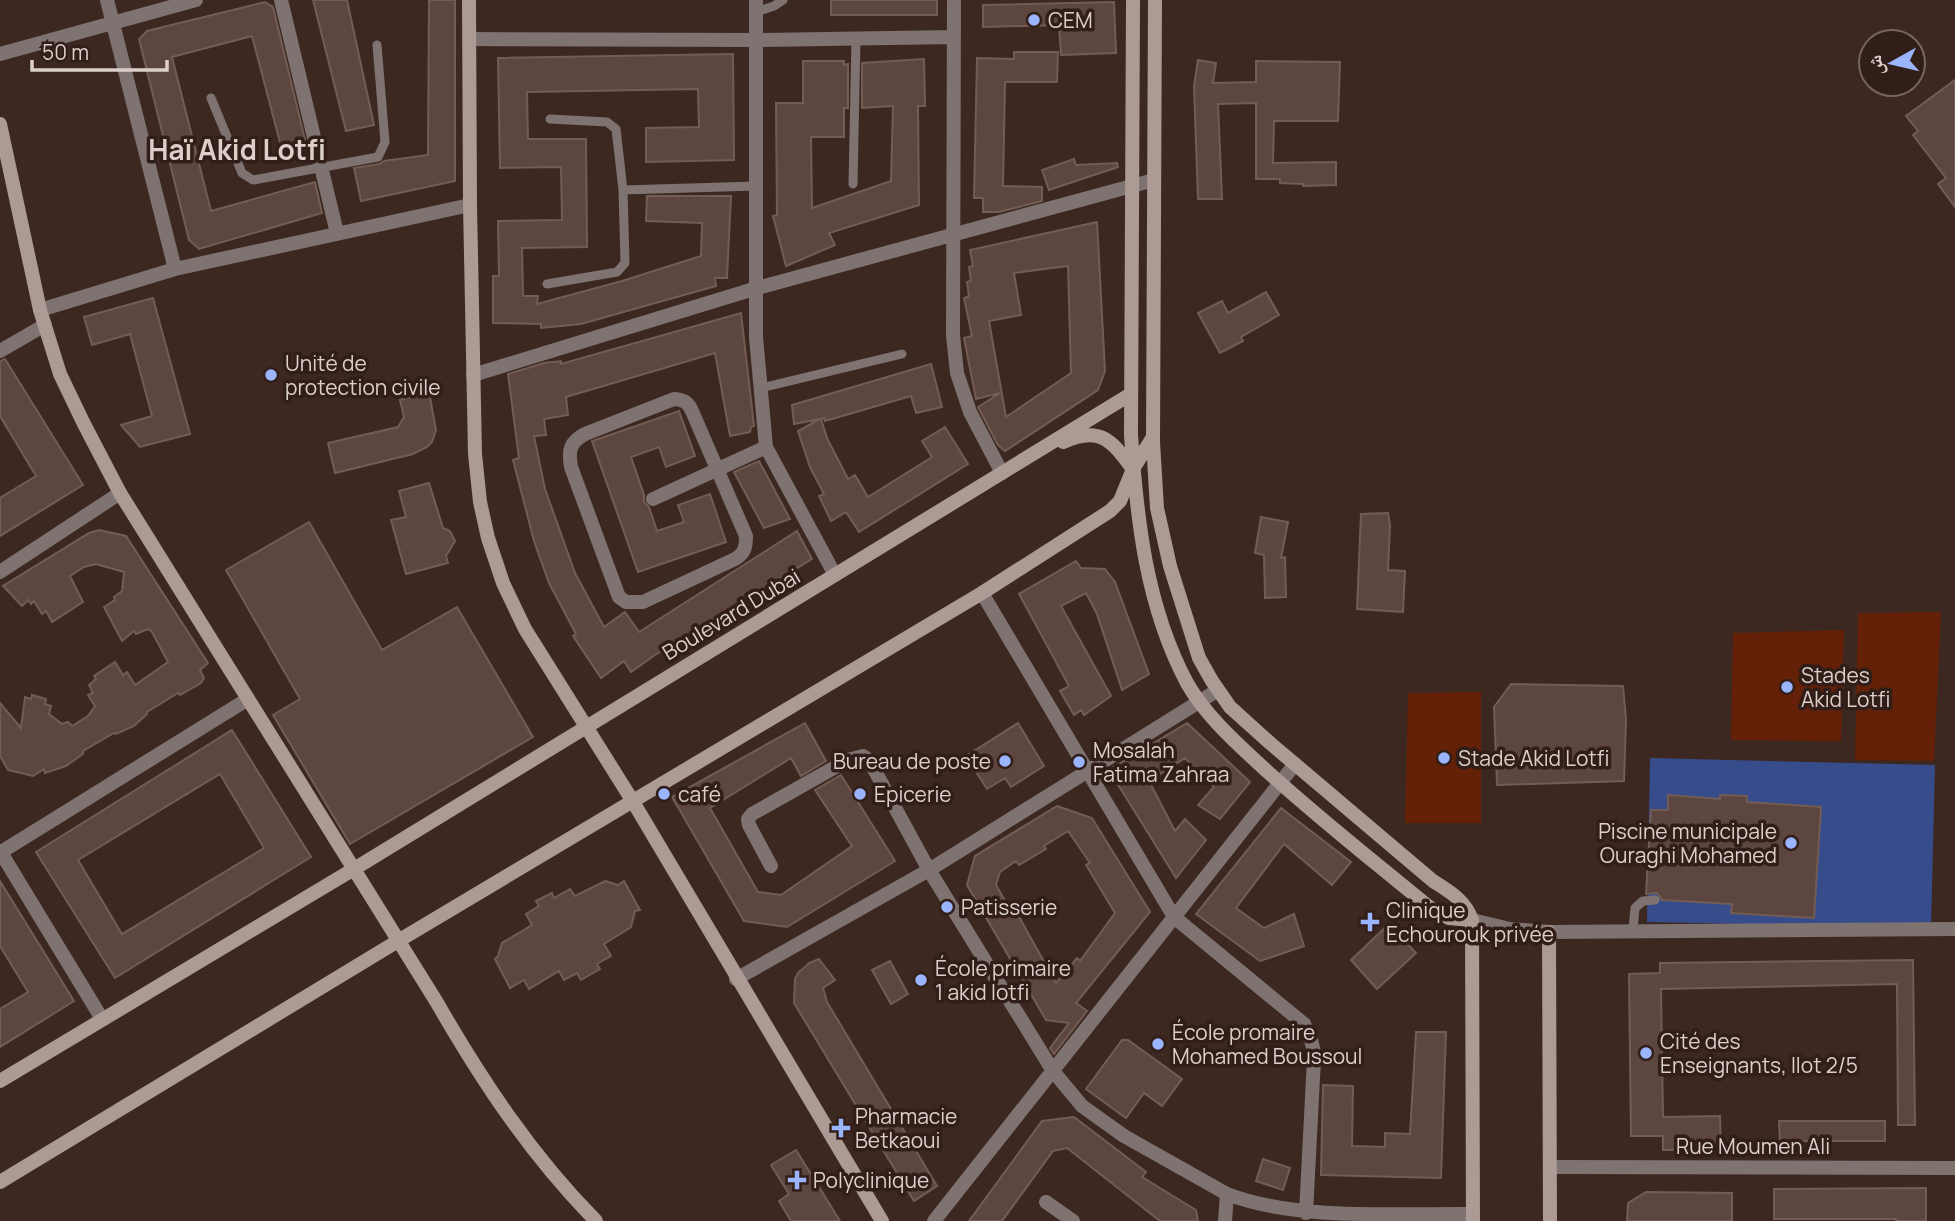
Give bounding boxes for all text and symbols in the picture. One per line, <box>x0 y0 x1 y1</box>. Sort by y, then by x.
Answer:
place label: CEM <box>1048 6 1093 34</box>
marker: CEM <box>1026 12 1042 28</box>
scale bar <box>32 28 166 72</box>
north arrow <box>1857 28 1927 98</box>
text: 50 m <box>42 38 89 66</box>
text: ش <box>1861 54 1889 77</box>
district label: Haï Akid Lotfi <box>148 130 326 168</box>
place label: Unité de protection civile <box>285 349 440 401</box>
marker: Unité de protection civile <box>263 367 279 383</box>
street label: Boulevard Dubai <box>657 562 805 666</box>
place label: Stades Akid Lotfi <box>1801 661 1890 713</box>
marker: Stades Akid Lotfi <box>1779 679 1795 695</box>
place label: Mosalah Fatima Zahraa <box>1093 736 1229 788</box>
place label: Stade Akid Lotfi <box>1458 744 1609 772</box>
place label: Bureau de poste <box>833 747 991 775</box>
marker: Stade Akid Lotfi <box>1436 750 1452 766</box>
marker: Bureau de poste <box>997 753 1013 769</box>
marker: Mosalah Fatima Zahraa <box>1071 754 1087 770</box>
place label: café <box>678 780 721 808</box>
place label: Epicerie <box>874 780 952 808</box>
marker: café <box>656 786 672 802</box>
marker: Epicerie <box>852 786 868 802</box>
place label: Piscine municipale Ouraghi Mohamed <box>1598 817 1777 869</box>
marker: Piscine municipale Ouraghi Mohamed <box>1783 835 1799 851</box>
place label: Patisserie <box>961 893 1057 921</box>
place label: Clinique Echourouk privée <box>1386 896 1554 948</box>
marker: Patisserie <box>939 899 955 915</box>
marker: Clinique Echourouk privée <box>1360 912 1380 932</box>
place label: École primaire 1 akid lotfi <box>935 954 1071 1006</box>
marker: École primaire 1 akid lotfi <box>913 972 929 988</box>
place label: École promaire Mohamed Boussoul <box>1172 1018 1362 1070</box>
place label: Cité des Enseignants, Ilot 2/5 <box>1660 1027 1858 1079</box>
marker: École promaire Mohamed Boussoul <box>1150 1036 1166 1052</box>
marker: Cité des Enseignants, Ilot 2/5 <box>1638 1045 1654 1061</box>
place label: Pharmacie Betkaoui <box>855 1102 957 1154</box>
marker: Pharmacie Betkaoui <box>833 1120 849 1136</box>
street label: Rue Moumen Ali <box>1676 1132 1830 1160</box>
place label: Polyclinique <box>813 1166 929 1194</box>
marker: Polyclinique <box>787 1170 807 1190</box>

